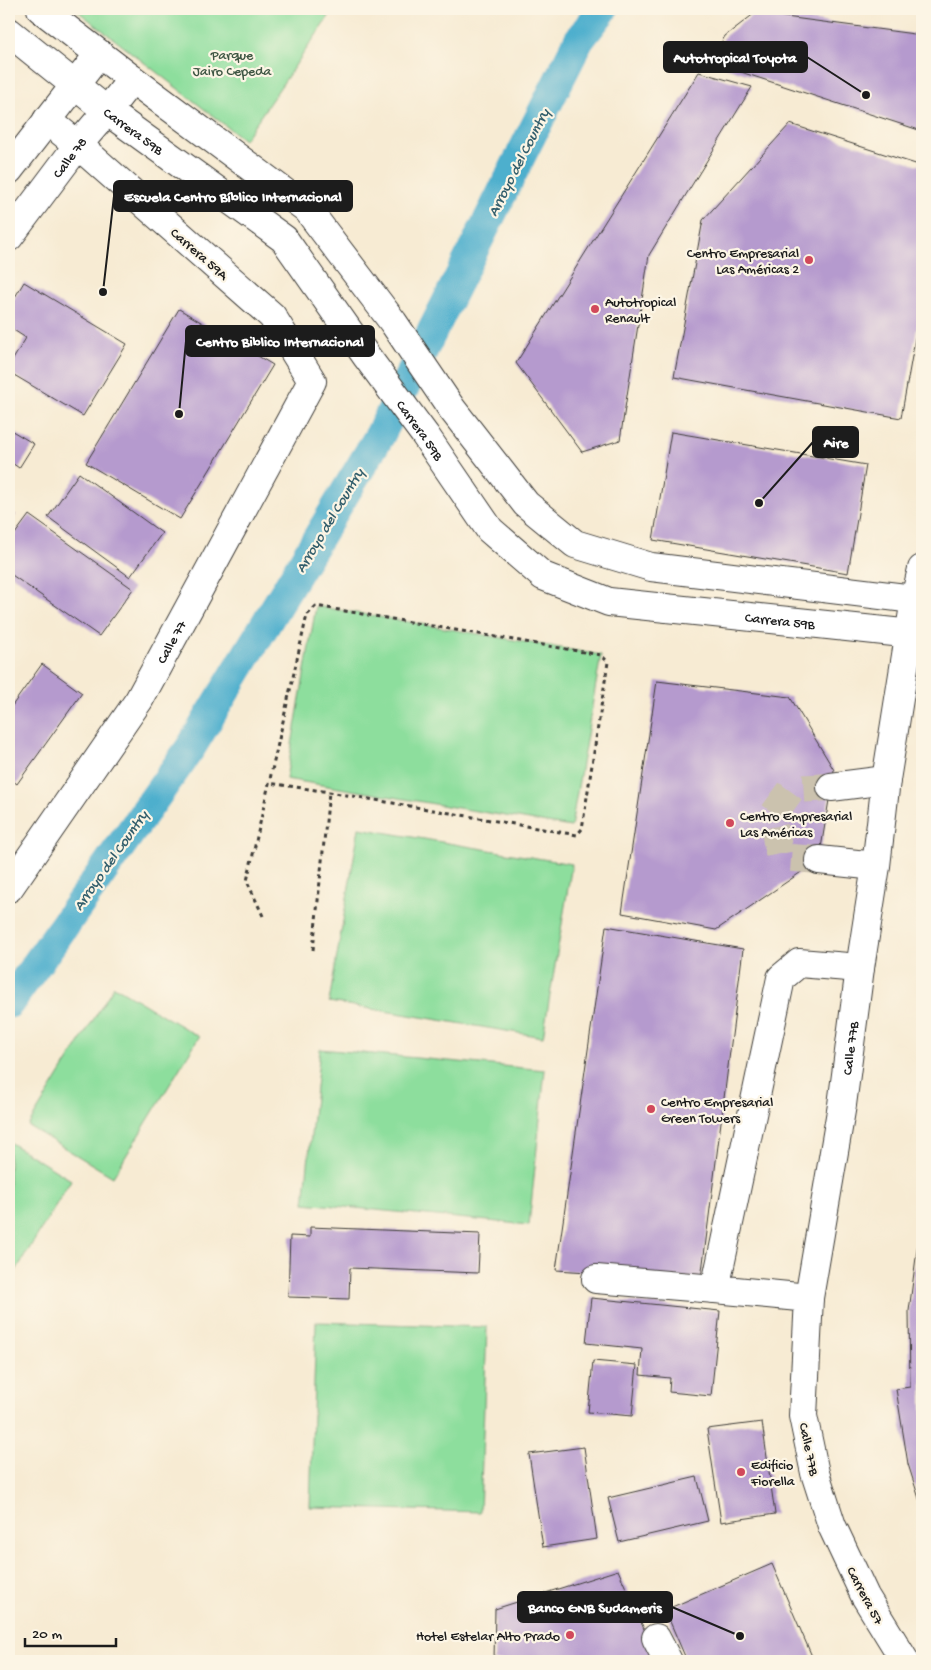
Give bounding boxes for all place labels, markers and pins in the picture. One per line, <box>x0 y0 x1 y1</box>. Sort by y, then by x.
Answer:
callout: Autotropical Toyota <box>664 42 807 72</box>
callout: Escuela Centro Bíblico Internacional <box>114 181 352 211</box>
place label: Centro Empresarial Las Américas 2 <box>687 246 799 279</box>
marker: Centro Empresarial Las Américas 2 <box>803 254 815 266</box>
place label: Autotropical Renault <box>605 295 676 328</box>
marker: Autotropical Renault <box>589 303 601 315</box>
callout: Centro Biblico Internacional <box>186 326 374 356</box>
callout: Aire <box>813 427 858 457</box>
place label: Centro Empresarial Las Américas <box>740 809 852 842</box>
marker: Centro Empresarial Las Américas <box>724 817 736 829</box>
place label: Centro Empresarial Green Towers <box>661 1095 773 1128</box>
marker: Centro Empresarial Green Towers <box>645 1103 657 1115</box>
place label: Edificio Fiorella <box>750 1458 796 1491</box>
marker: Edificio Fiorella <box>735 1466 747 1478</box>
callout: Banco GNB Sudameris <box>518 1592 672 1622</box>
place label: Hotel Estelar Alto Prado <box>416 1629 560 1646</box>
marker: Hotel Estelar Alto Prado <box>564 1629 576 1641</box>

